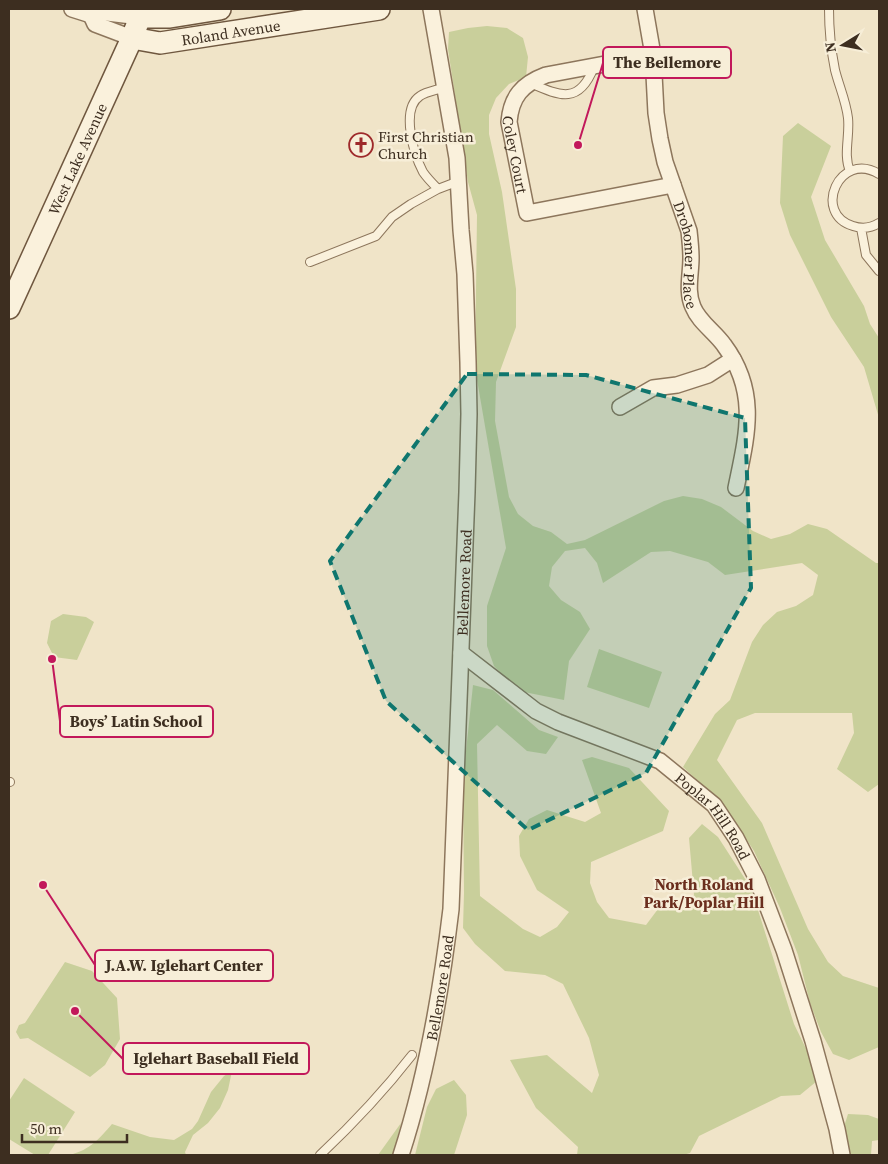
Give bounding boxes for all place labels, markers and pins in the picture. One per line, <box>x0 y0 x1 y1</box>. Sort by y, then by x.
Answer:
callout: The Bellemore <box>603 47 731 78</box>
place label: First Christian Church <box>378 126 474 164</box>
church icon: First Christian Church <box>348 132 374 158</box>
callout: Boys’ Latin School <box>60 706 213 737</box>
callout: J.A.W. Iglehart Center <box>95 950 273 981</box>
callout: Iglehart Baseball Field <box>123 1043 309 1074</box>

